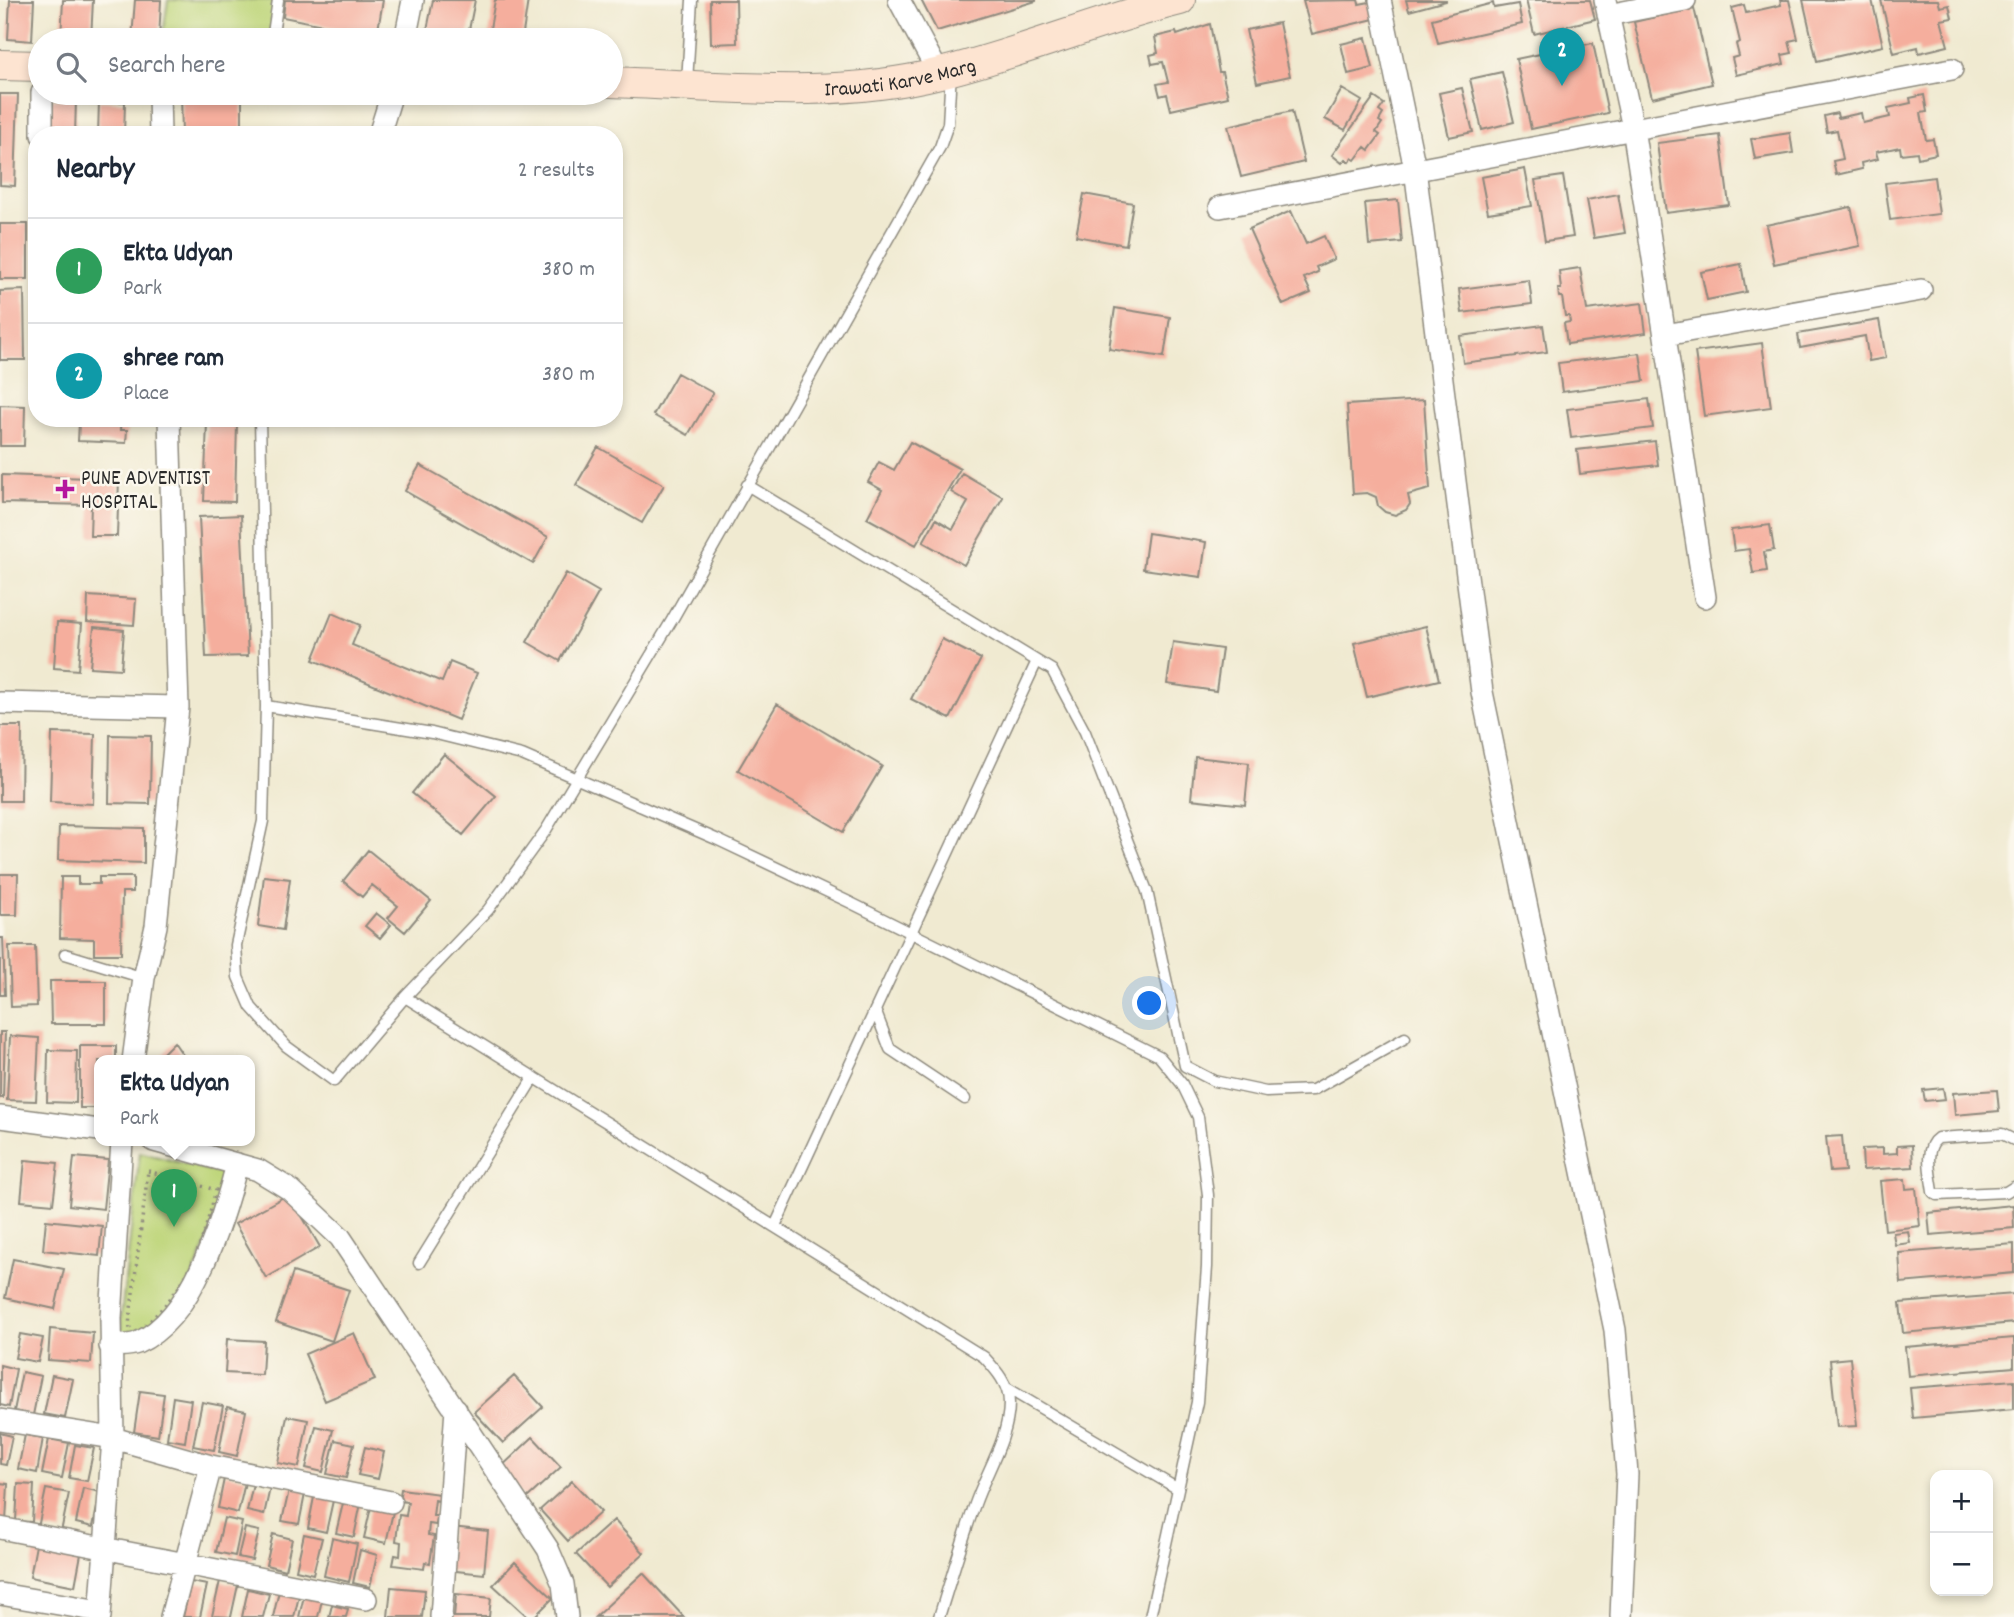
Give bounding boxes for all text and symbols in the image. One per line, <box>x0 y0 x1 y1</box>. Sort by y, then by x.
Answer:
search box <box>28 28 623 105</box>
pin: 2 <box>1539 28 1585 86</box>
icon: search <box>52 48 90 86</box>
text: Search here <box>108 48 226 85</box>
street label: Irawati Karve Marg <box>824 52 980 107</box>
text: Nearby <box>56 150 134 193</box>
text: 2 results <box>518 155 595 188</box>
text: Ekta Udyan <box>123 236 233 273</box>
text: 1 <box>76 254 82 287</box>
text: 380 m <box>542 254 595 287</box>
text: Park <box>123 273 162 306</box>
text: shree ram <box>123 341 224 378</box>
text: 2 <box>74 359 84 392</box>
text: 380 m <box>542 359 595 392</box>
text: Place <box>123 378 169 411</box>
place label: PUNE ADVENTIST HOSPITAL <box>81 465 211 519</box>
marker: PUNE ADVENTIST HOSPITAL <box>55 479 75 499</box>
your location <box>1132 986 1166 1020</box>
popup <box>94 1055 255 1146</box>
text: Ekta Udyan <box>120 1066 229 1103</box>
text: Park <box>120 1103 159 1136</box>
pin: 1 <box>151 1169 197 1227</box>
map controls <box>1930 1470 1993 1596</box>
button: + <box>1930 1470 1993 1533</box>
button: − <box>1930 1533 1993 1596</box>

